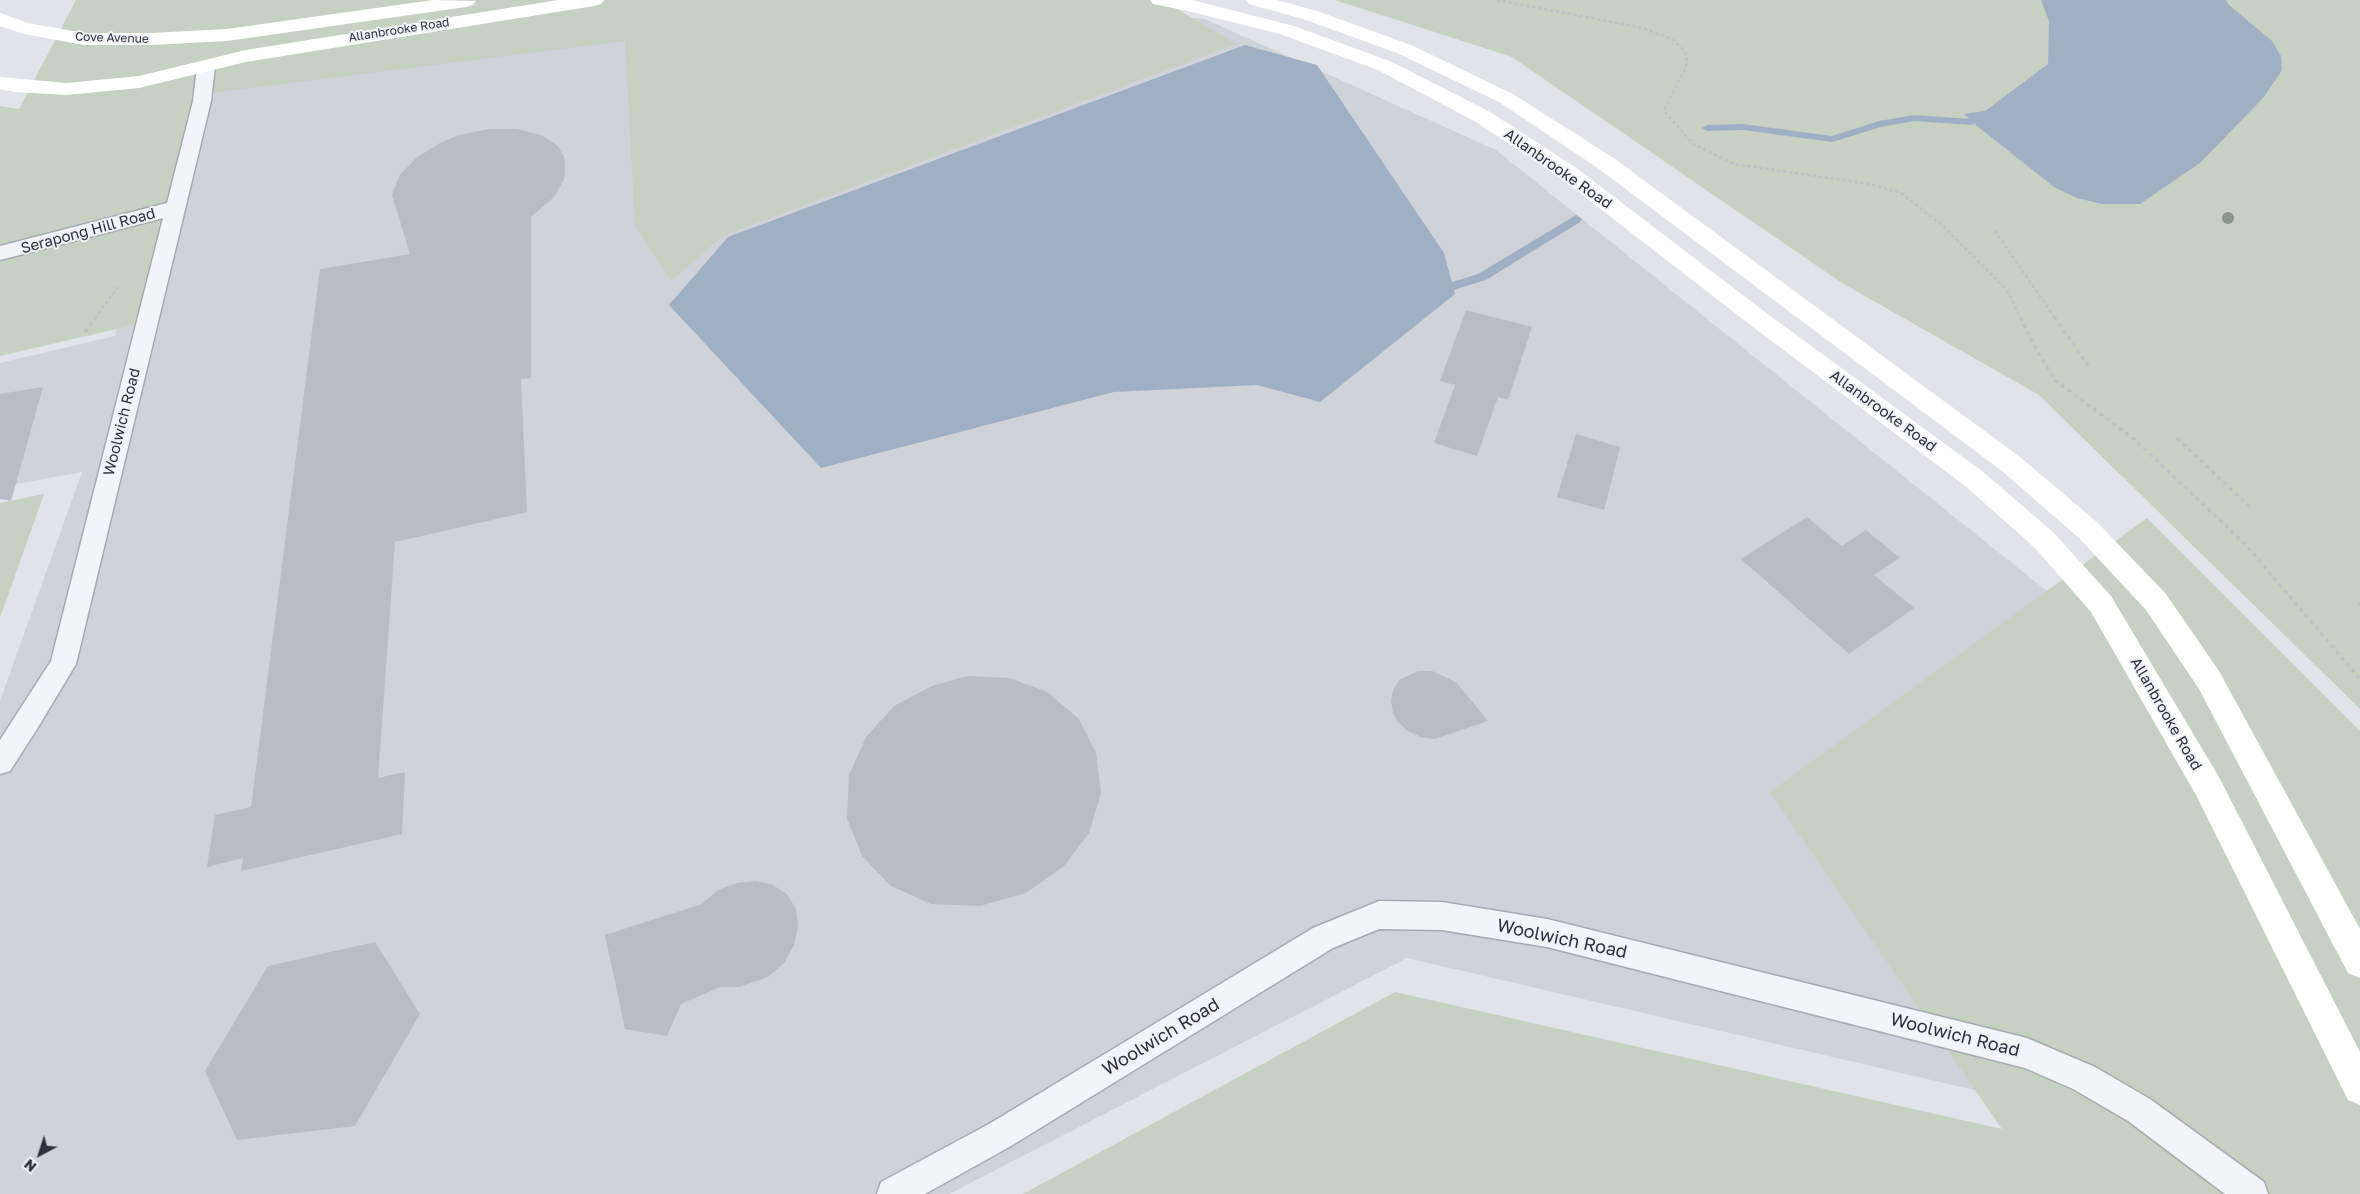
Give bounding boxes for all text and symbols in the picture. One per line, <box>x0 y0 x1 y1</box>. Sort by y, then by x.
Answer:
street label: Allanbrooke Road <box>348 15 450 45</box>
street label: Cove Avenue <box>75 30 149 46</box>
street label: Allanbrooke Road <box>1501 125 1615 213</box>
street label: Serapong Hill Road <box>19 204 157 258</box>
street label: Woolwich Road <box>100 366 144 478</box>
street label: Allanbrooke Road <box>1826 366 1940 456</box>
street label: Allanbrooke Road <box>2126 654 2206 774</box>
street label: Woolwich Road <box>1495 915 1629 963</box>
street label: Woolwich Road <box>1099 994 1223 1080</box>
street label: Woolwich Road <box>1888 1008 2022 1062</box>
north arrow <box>15 1129 65 1179</box>
text: N <box>21 1156 40 1176</box>

